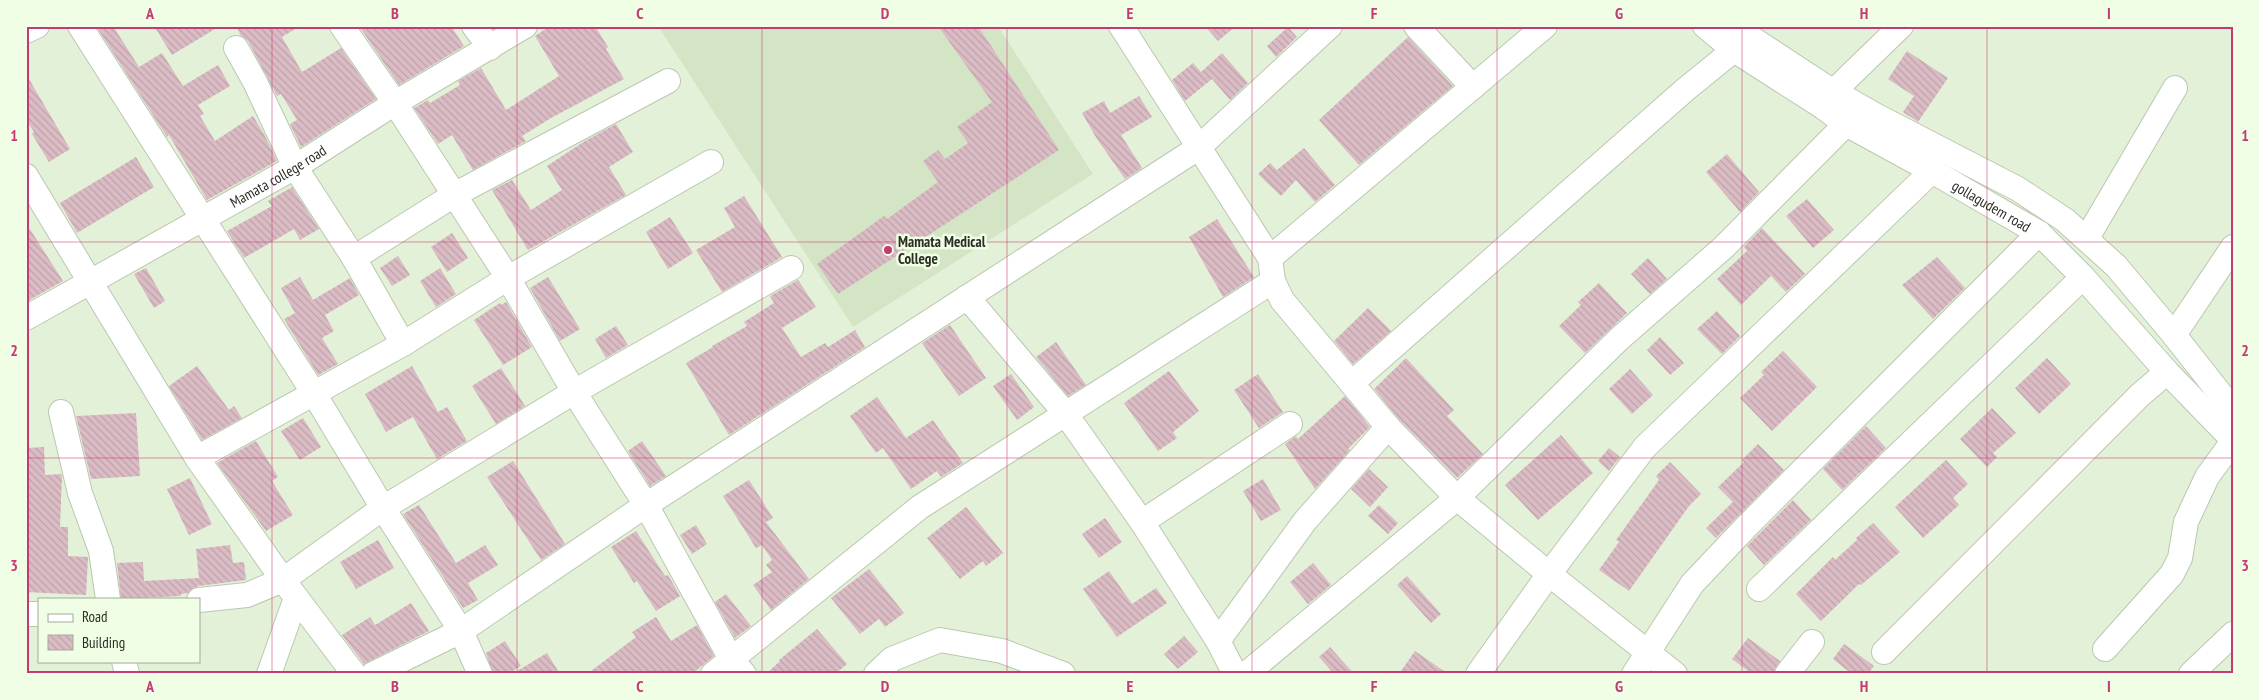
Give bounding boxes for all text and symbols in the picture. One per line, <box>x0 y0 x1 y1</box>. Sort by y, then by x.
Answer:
text: A <box>145 3 155 23</box>
text: B <box>391 3 399 23</box>
text: C <box>636 3 644 23</box>
text: D <box>881 3 890 23</box>
text: E <box>1127 3 1134 23</box>
text: F <box>1371 3 1378 23</box>
text: G <box>1615 3 1623 23</box>
text: H <box>1860 3 1868 23</box>
text: I <box>2107 3 2111 23</box>
text: 1 <box>10 125 18 145</box>
text: 1 <box>2241 125 2249 145</box>
street label: Mamata college road <box>226 140 329 211</box>
street label: gollagudem road <box>1949 175 2034 236</box>
place label: Mamata Medical College <box>898 232 986 268</box>
marker: Mamata Medical College <box>882 244 894 256</box>
text: 2 <box>10 340 18 360</box>
text: 2 <box>2241 340 2249 360</box>
text: 3 <box>10 555 18 575</box>
text: 3 <box>2241 555 2249 575</box>
legend <box>38 598 200 662</box>
text: Road <box>82 607 108 626</box>
text: Building <box>82 633 125 652</box>
text: A <box>145 676 155 696</box>
text: B <box>391 676 399 696</box>
text: C <box>636 676 644 696</box>
text: D <box>881 676 890 696</box>
text: E <box>1127 676 1134 696</box>
text: F <box>1371 676 1378 696</box>
text: G <box>1615 676 1623 696</box>
text: H <box>1860 676 1868 696</box>
text: I <box>2107 676 2111 696</box>

